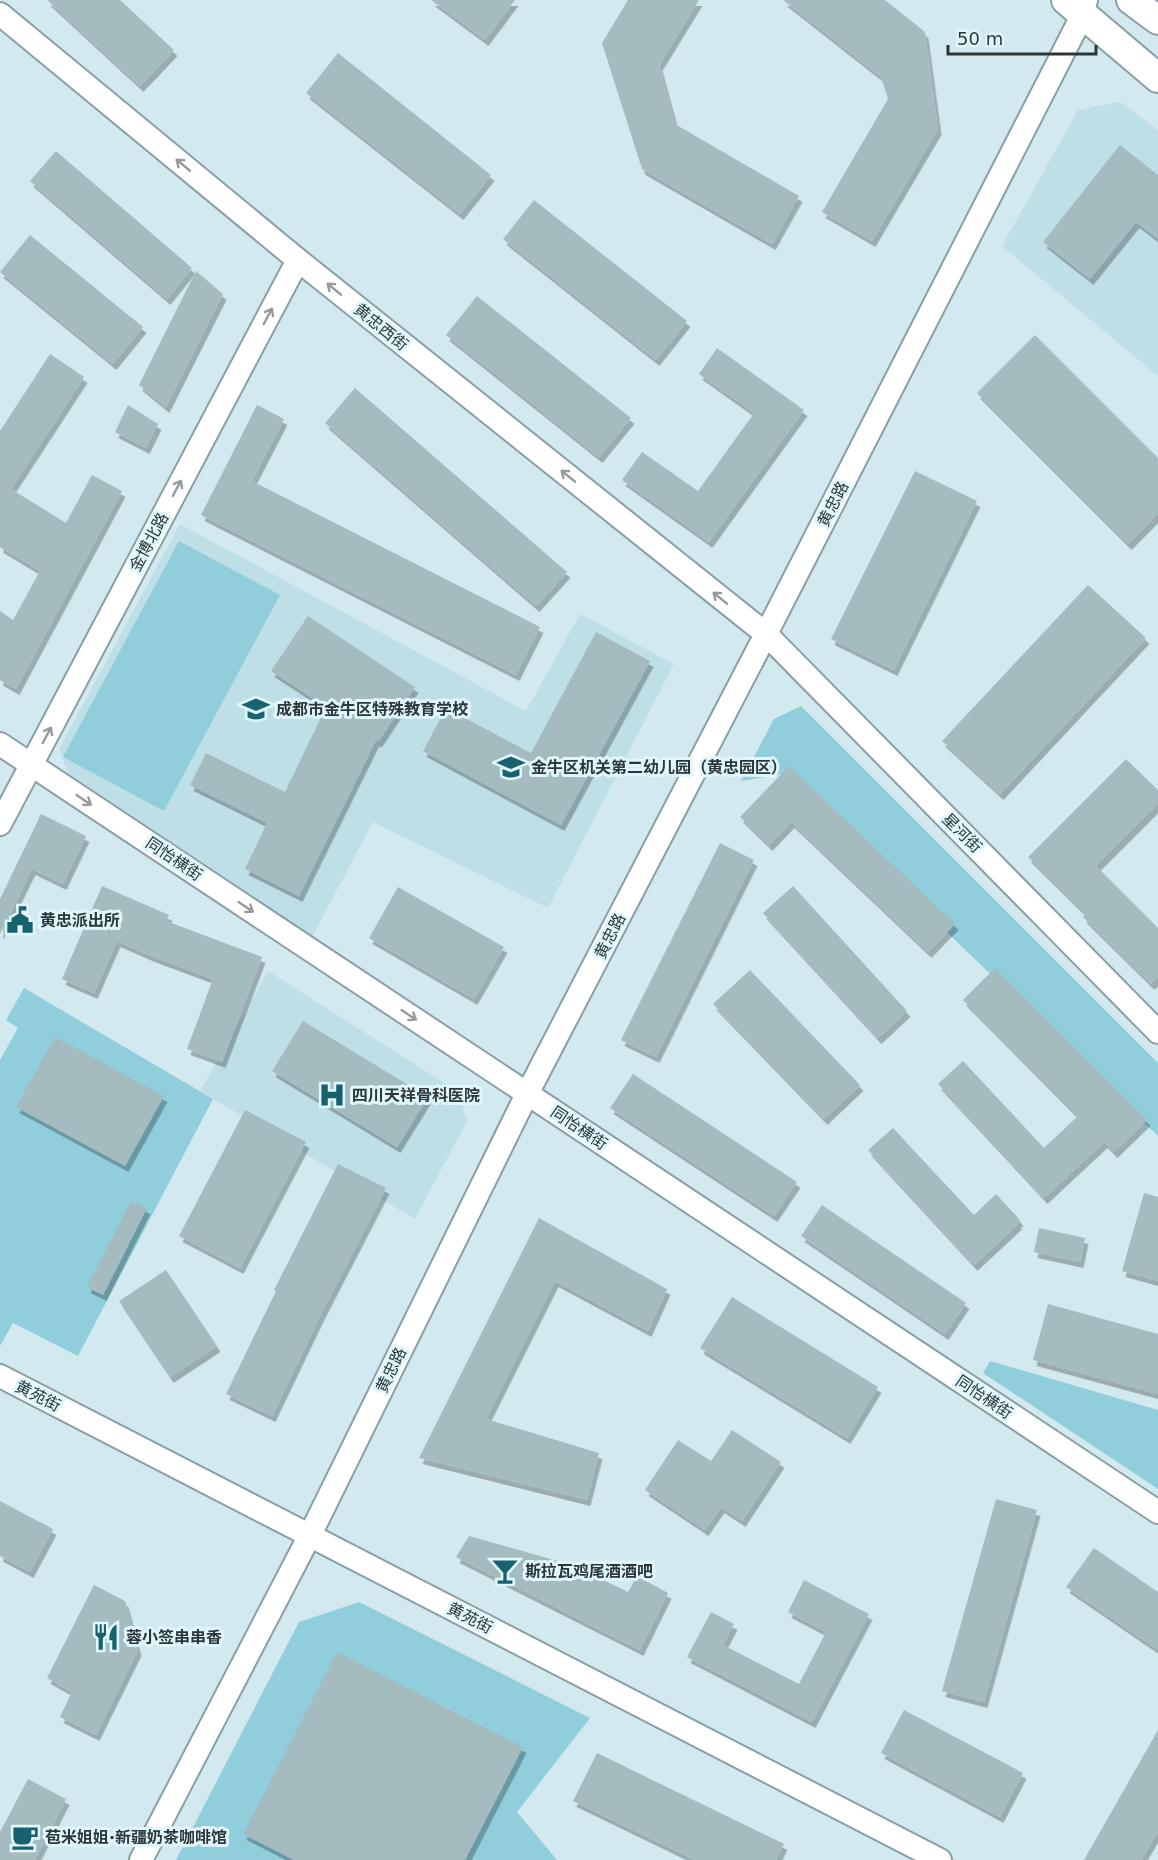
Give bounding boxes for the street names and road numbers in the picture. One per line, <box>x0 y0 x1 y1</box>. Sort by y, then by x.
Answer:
street label: 黄忠西街 <box>350 299 412 355</box>
street label: 黄忠路 <box>814 478 852 530</box>
street label: 金博北路 <box>126 509 172 575</box>
street label: 星河街 <box>938 809 986 857</box>
street label: 同怡横街 <box>142 833 206 885</box>
street label: 黄忠路 <box>591 910 629 962</box>
street label: 同怡横街 <box>547 1102 611 1154</box>
street label: 黄忠路 <box>372 1344 410 1396</box>
street label: 同怡横街 <box>952 1371 1016 1423</box>
street label: 黄苑街 <box>12 1377 64 1415</box>
street label: 黄苑街 <box>444 1599 496 1637</box>

